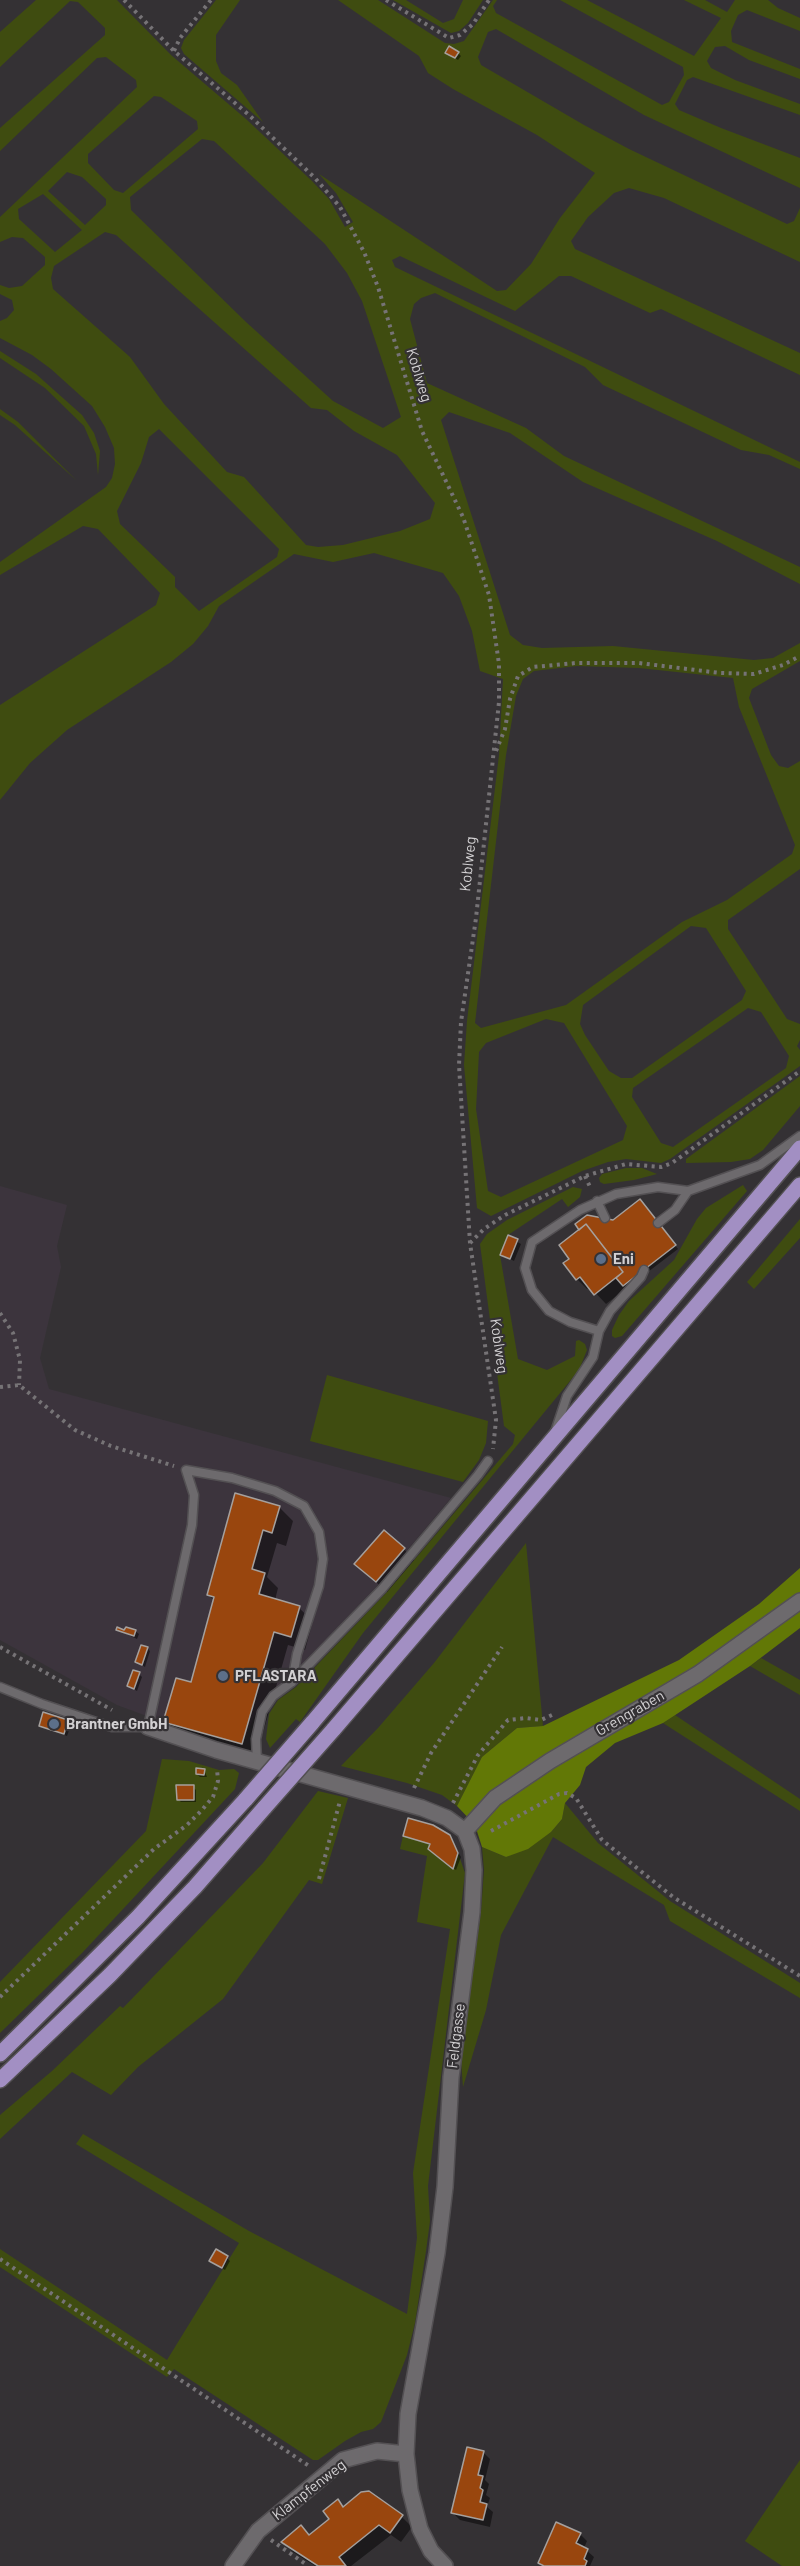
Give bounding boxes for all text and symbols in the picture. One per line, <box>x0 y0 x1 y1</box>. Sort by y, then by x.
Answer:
street label: Koblweg <box>402 346 436 404</box>
street label: Koblweg <box>456 836 480 892</box>
place label: Eni <box>613 1250 634 1268</box>
marker: Eni <box>594 1252 608 1266</box>
street label: Koblweg <box>486 1317 512 1375</box>
place label: PFLASTARA <box>235 1667 317 1685</box>
marker: PFLASTARA <box>216 1669 230 1683</box>
street label: Grengraben <box>593 1686 667 1740</box>
place label: Brantner GmbH <box>66 1715 167 1733</box>
marker: Brantner GmbH <box>47 1717 61 1731</box>
street label: Feldgasse <box>443 2002 469 2070</box>
street label: Klampfenweg <box>269 2456 349 2524</box>

